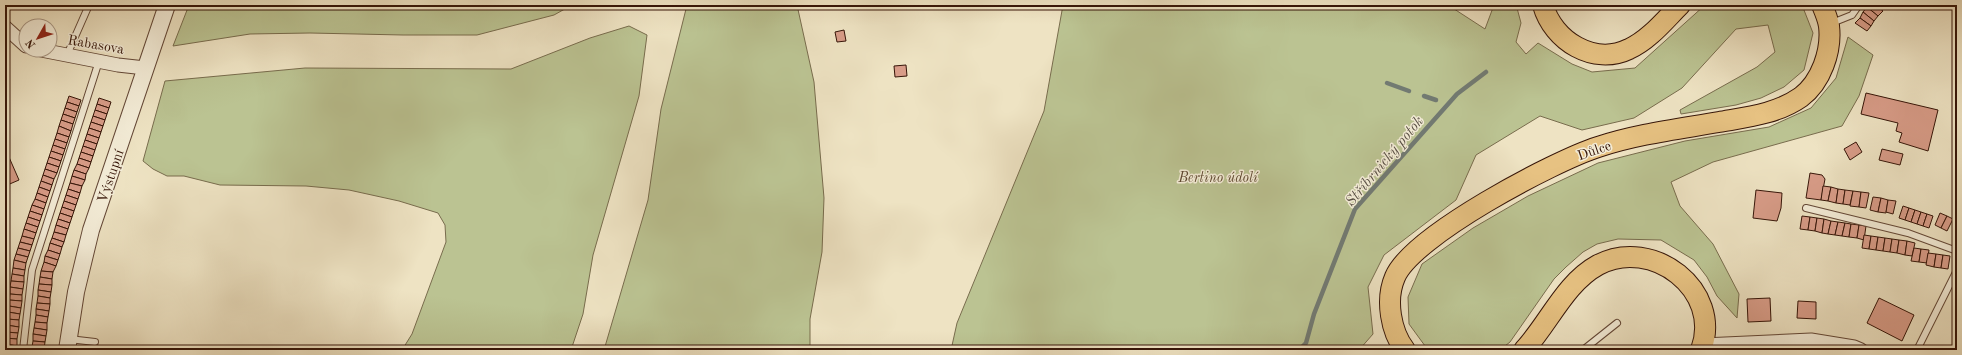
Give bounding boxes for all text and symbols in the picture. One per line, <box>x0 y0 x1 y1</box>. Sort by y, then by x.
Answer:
north arrow <box>18 18 58 58</box>
street label: Rabasova <box>66 33 125 57</box>
text: N <box>24 36 38 50</box>
water label: Stříbrnický potok <box>1343 114 1427 210</box>
street label: Důlce <box>1576 139 1613 163</box>
street label: Výstupní <box>95 148 127 205</box>
park label: Bertino údolí <box>1177 171 1259 185</box>

